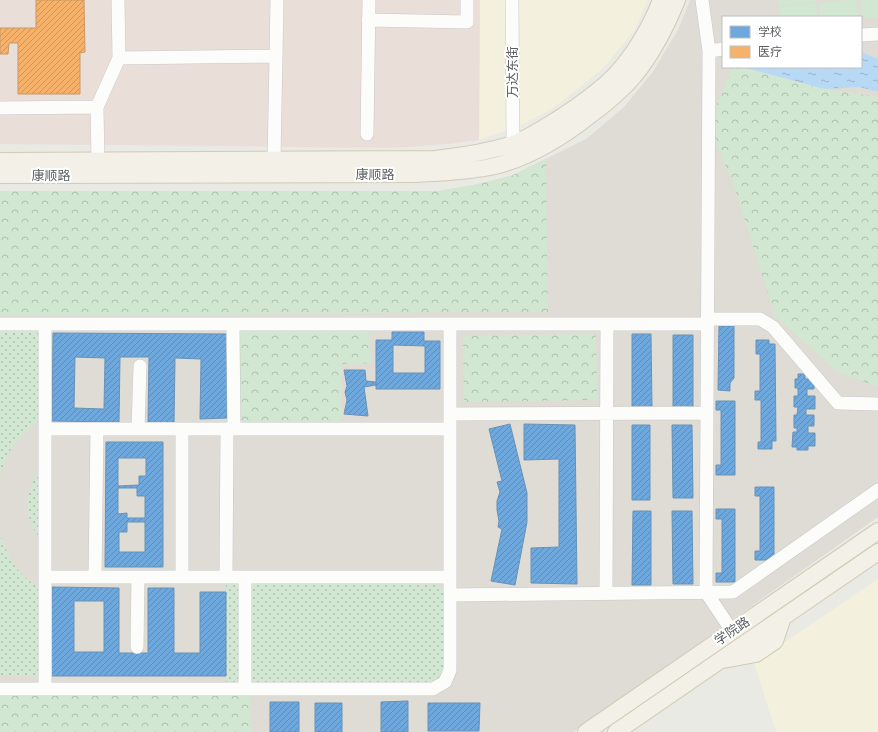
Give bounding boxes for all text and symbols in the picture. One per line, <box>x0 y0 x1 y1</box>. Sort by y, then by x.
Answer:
legend <box>722 16 862 68</box>
text: 学校 <box>758 25 782 39</box>
text: 医疗 <box>758 45 782 59</box>
street label: 万达东街 <box>505 46 520 98</box>
street label: 康顺路 <box>355 167 395 182</box>
street label: 康顺路 <box>31 168 71 183</box>
street label: 学院路 <box>712 614 752 648</box>

